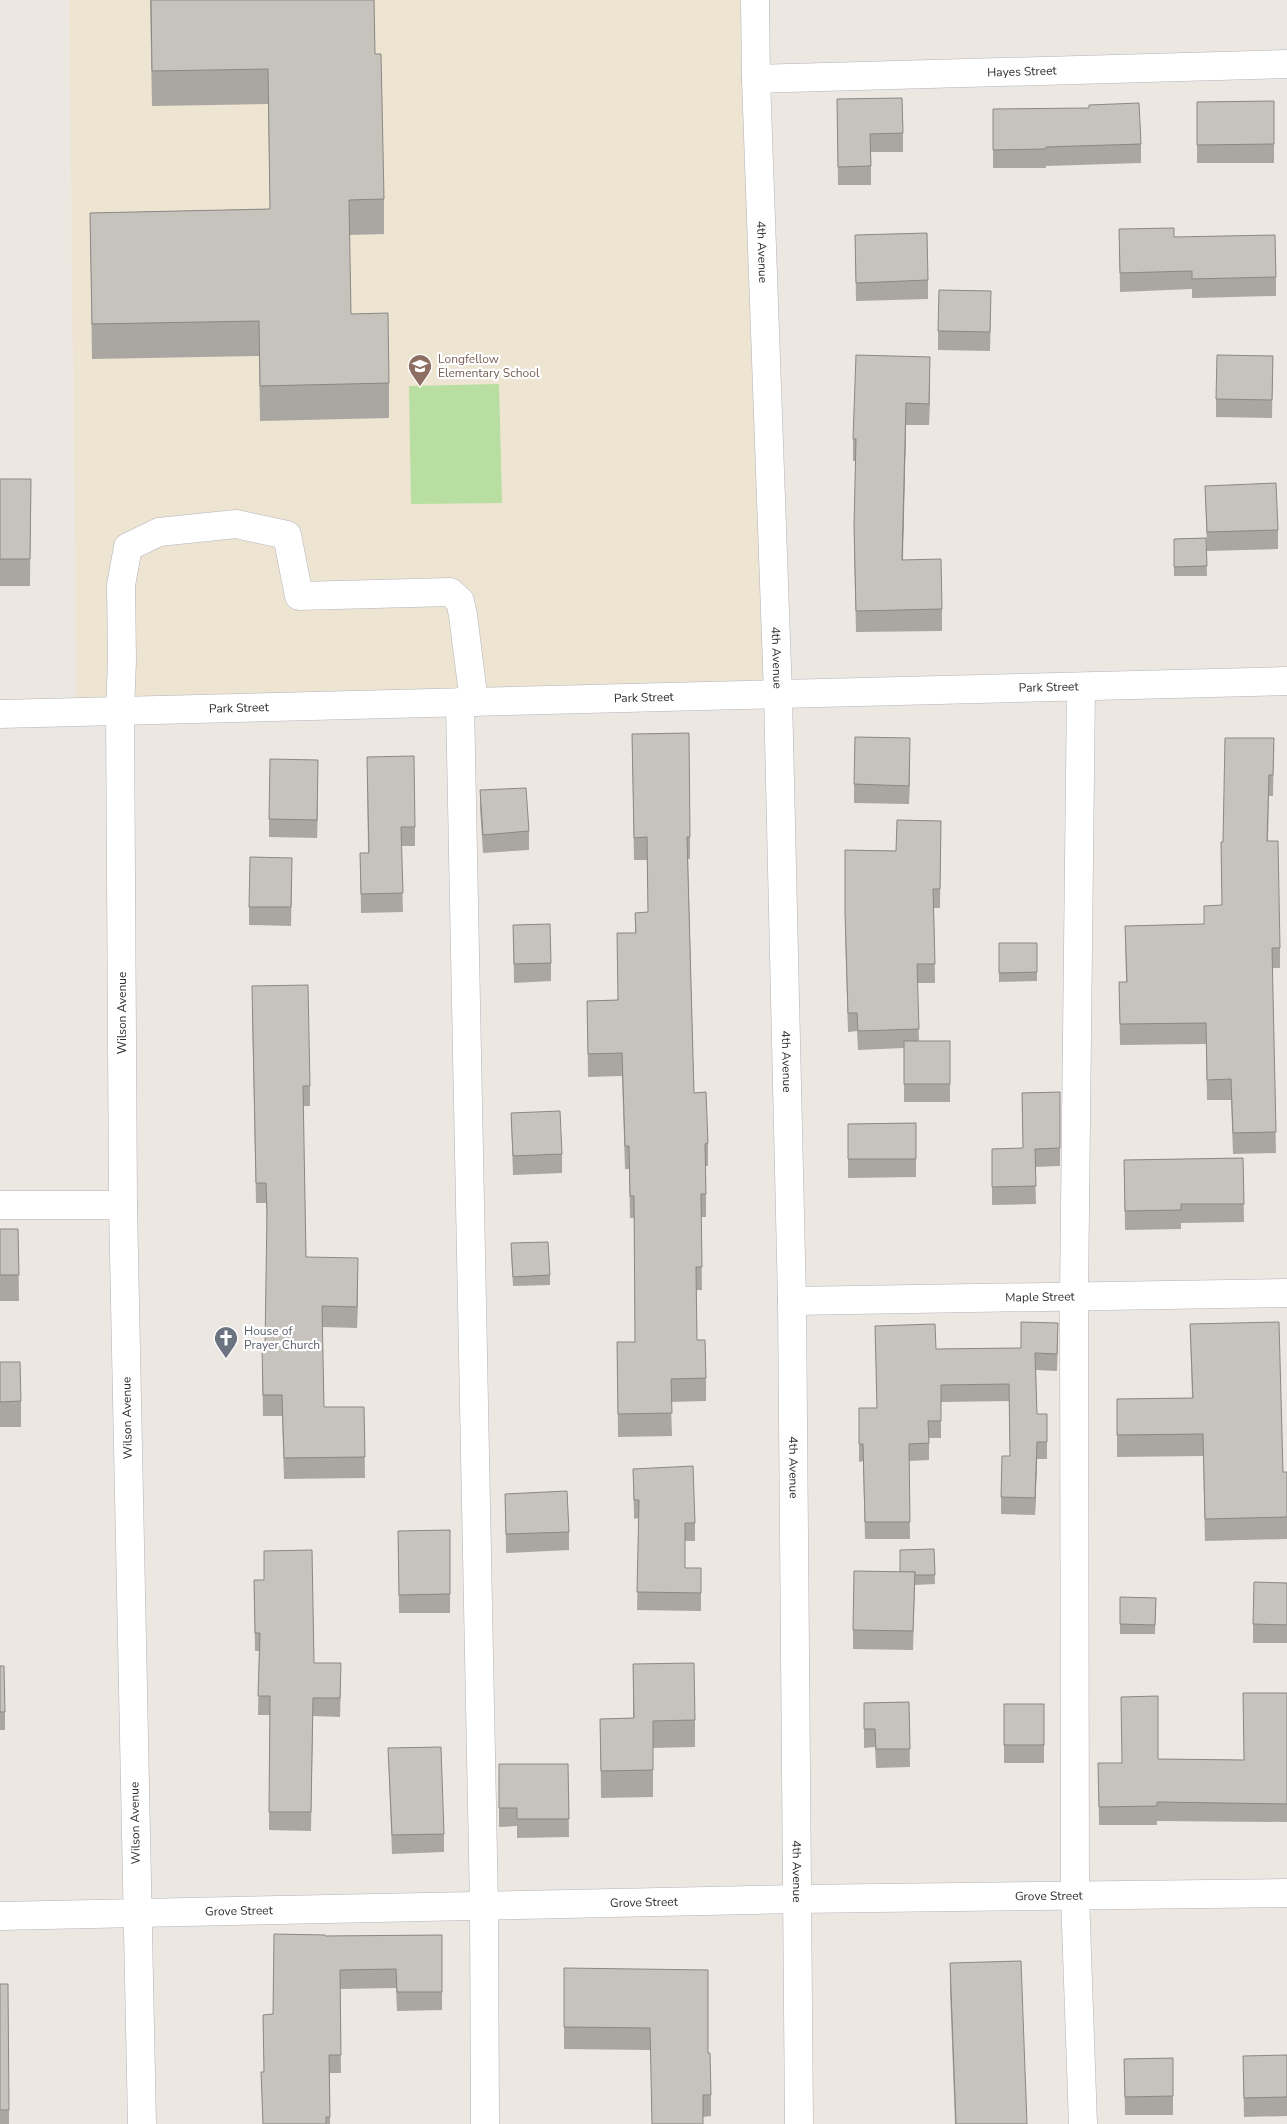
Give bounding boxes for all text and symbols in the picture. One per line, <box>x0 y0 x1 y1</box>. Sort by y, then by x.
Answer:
street label: Hayes Street <box>987 62 1058 80</box>
street label: 4th Avenue <box>753 221 771 283</box>
place label: Longfellow Elementary School <box>438 351 540 381</box>
school or university icon: Longfellow Elementary School <box>407 353 433 387</box>
street label: 4th Avenue <box>768 626 786 689</box>
street label: Park Street <box>1019 678 1080 696</box>
street label: Park Street <box>614 689 675 706</box>
street label: Park Street <box>209 699 270 717</box>
street label: Wilson Avenue <box>114 972 130 1054</box>
street label: 4th Avenue <box>778 1030 795 1093</box>
street label: Maple Street <box>1005 1288 1076 1306</box>
place label: House of Prayer Church <box>244 1323 320 1353</box>
church icon: House of Prayer Church <box>213 1325 239 1359</box>
street label: Wilson Avenue <box>118 1377 136 1459</box>
street label: 4th Avenue <box>785 1436 802 1499</box>
street label: Wilson Avenue <box>126 1782 144 1864</box>
street label: 4th Avenue <box>789 1840 805 1903</box>
street label: Grove Street <box>1015 1887 1084 1904</box>
street label: Grove Street <box>610 1894 679 1911</box>
street label: Grove Street <box>205 1902 274 1920</box>

